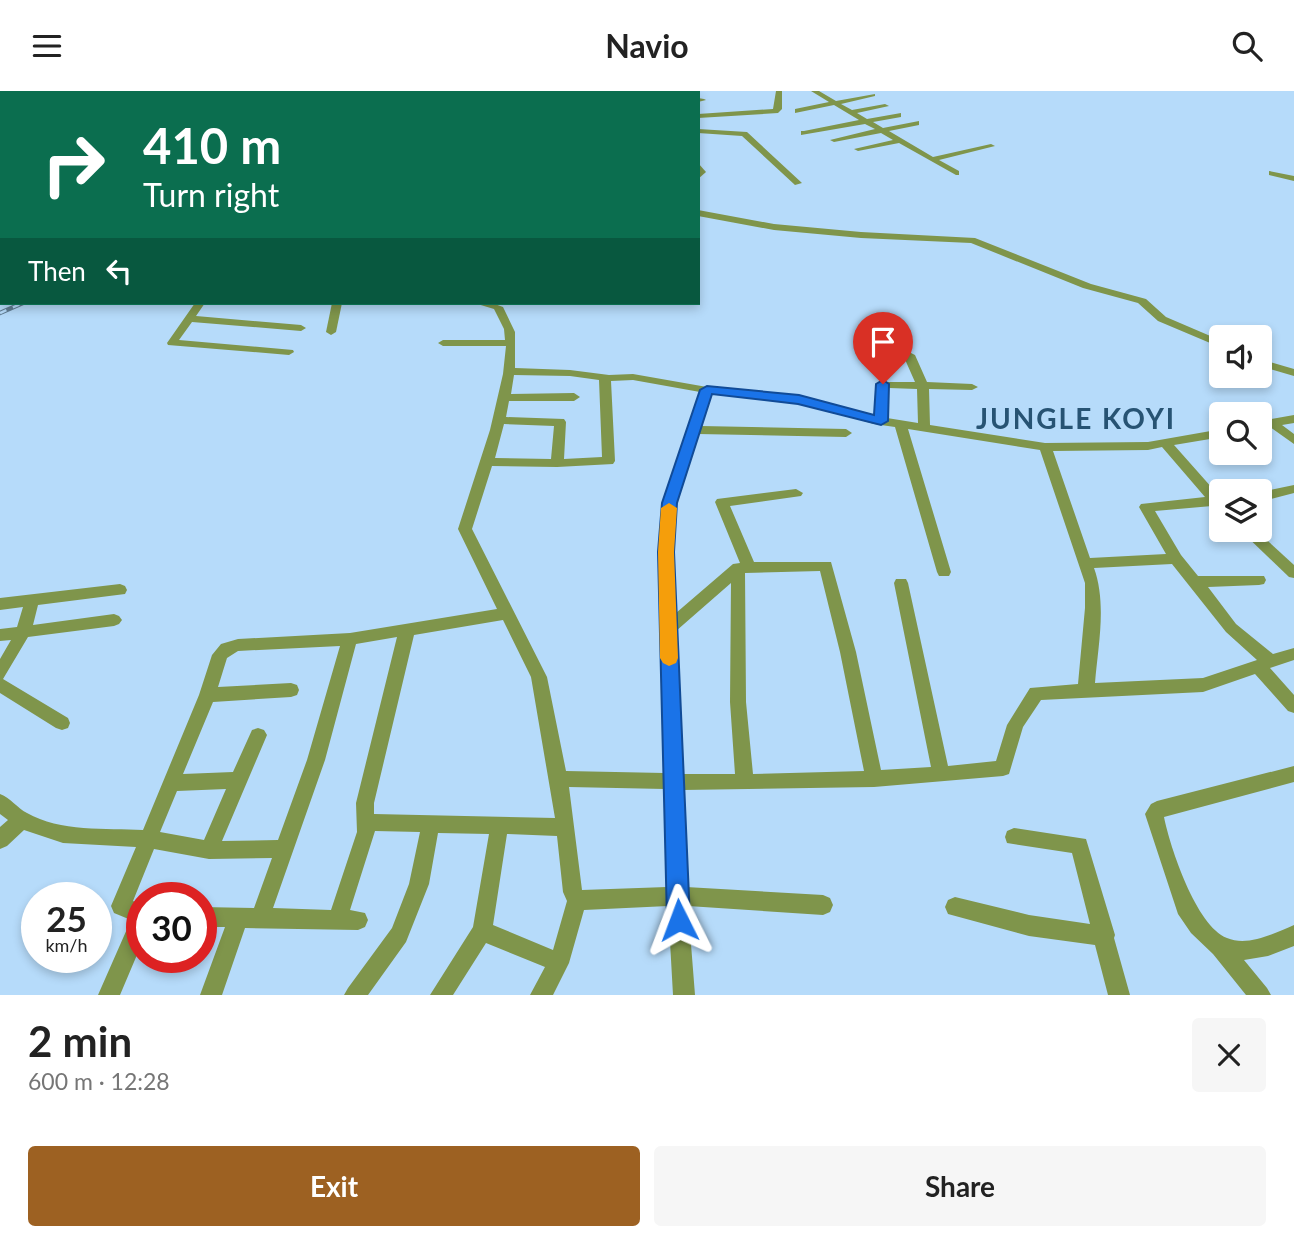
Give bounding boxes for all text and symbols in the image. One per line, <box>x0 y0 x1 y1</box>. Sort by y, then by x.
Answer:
text: Navio <box>605 26 689 65</box>
icon: menu <box>28 27 66 65</box>
icon: search <box>1228 27 1266 65</box>
text: 410 m <box>143 116 281 174</box>
icon: right <box>28 119 119 210</box>
text: Turn right <box>143 175 279 214</box>
icon: left <box>100 252 138 290</box>
text: Then <box>28 255 86 287</box>
pin <box>853 312 913 384</box>
icon: arrive <box>864 323 902 361</box>
map controls <box>1209 325 1272 542</box>
button: sound <box>1209 325 1272 388</box>
district label: JUNGLE KOYI <box>976 401 1176 435</box>
button: search <box>1209 402 1272 465</box>
button: layers <box>1209 479 1272 542</box>
speed limit sign: 30 <box>126 882 217 973</box>
position arrow <box>642 883 716 957</box>
text: 25 <box>46 897 87 939</box>
text: km/h <box>45 934 88 956</box>
text: 2 min <box>28 1016 132 1066</box>
button: close <box>1192 1018 1266 1092</box>
text: 600 m · 12:28 <box>28 1067 170 1095</box>
button: Exit <box>28 1146 640 1226</box>
button: Share <box>654 1146 1266 1226</box>

